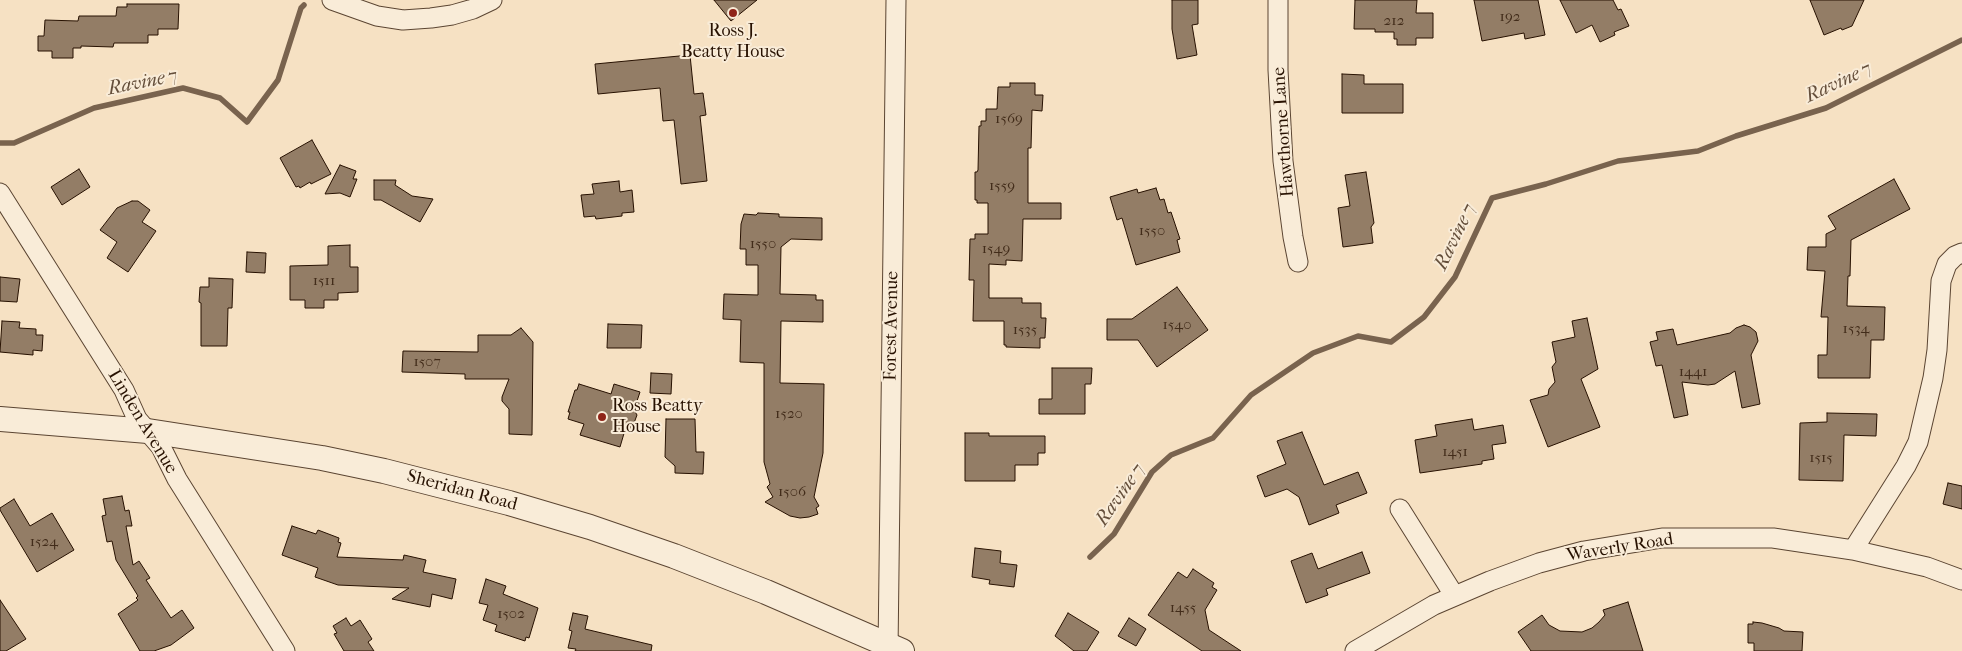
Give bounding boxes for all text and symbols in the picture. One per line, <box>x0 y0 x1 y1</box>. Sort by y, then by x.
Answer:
marker: Ross J. Beatty House <box>727 7 739 19</box>
house number: 192 <box>1500 8 1520 26</box>
house number: 212 <box>1384 12 1404 30</box>
place label: Ross J. Beatty House <box>681 21 785 64</box>
water label: Ravine 7 <box>1802 58 1876 108</box>
water label: Ravine 7 <box>106 65 180 101</box>
street label: Hawthorne Lane <box>1269 66 1299 198</box>
house number: 1569 <box>995 110 1023 128</box>
house number: 1559 <box>989 177 1015 195</box>
water label: Ravine 7 <box>1430 200 1482 274</box>
house number: 1550 <box>1139 222 1165 240</box>
house number: 1550 <box>750 235 776 253</box>
house number: 1549 <box>982 240 1010 258</box>
street label: Forest Avenue <box>880 271 904 381</box>
house number: 1511 <box>313 272 335 290</box>
house number: 1540 <box>1163 316 1191 334</box>
house number: 1534 <box>1843 320 1869 338</box>
house number: 1535 <box>1013 321 1037 339</box>
house number: 1507 <box>413 353 441 371</box>
house number: 1441 <box>1679 363 1707 381</box>
street label: Linden Avenue <box>102 366 182 478</box>
place label: Ross Beatty House <box>612 396 702 438</box>
house number: 1520 <box>775 405 803 423</box>
marker: Ross Beatty House <box>596 411 608 423</box>
house number: 1451 <box>1442 443 1468 461</box>
house number: 1515 <box>1809 449 1833 467</box>
water label: Ravine 7 <box>1091 459 1151 531</box>
street label: Sheridan Road <box>404 466 520 516</box>
house number: 1506 <box>778 483 806 501</box>
street label: Waverly Road <box>1565 529 1675 567</box>
house number: 1524 <box>30 533 58 551</box>
house number: 1455 <box>1170 599 1196 617</box>
house number: 1502 <box>497 605 525 623</box>

